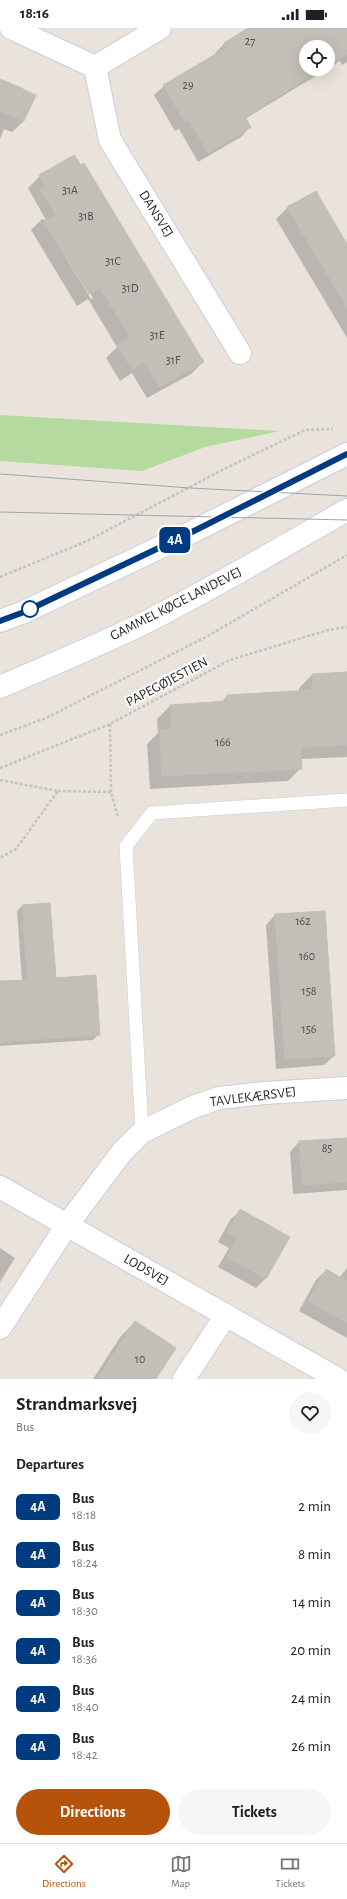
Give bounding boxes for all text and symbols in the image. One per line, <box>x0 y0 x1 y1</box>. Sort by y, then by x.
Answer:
text: 18:16 <box>20 6 49 21</box>
house number: 27 <box>245 35 255 47</box>
map controls <box>299 40 335 76</box>
button: locate <box>299 40 335 76</box>
house number: 29 <box>182 79 194 91</box>
house number: 31A <box>62 184 78 196</box>
street label: DANSVEJ <box>136 188 176 240</box>
house number: 31B <box>78 210 94 222</box>
house number: 31C <box>105 255 121 267</box>
house number: 31D <box>122 282 139 294</box>
house number: 31E <box>150 329 165 341</box>
house number: 31F <box>166 354 181 366</box>
line badge: 4A <box>157 527 193 553</box>
text: 4A <box>167 533 183 547</box>
street label: GAMMEL KØGE LANDEVEJ <box>108 564 244 643</box>
unlabelled marker <box>21 600 39 618</box>
street label: PAPEGØJESTIEN <box>123 654 210 709</box>
house number: 166 <box>215 736 231 748</box>
house number: 162 <box>295 915 311 927</box>
house number: 160 <box>299 950 315 962</box>
house number: 158 <box>302 985 317 997</box>
house number: 156 <box>302 1023 317 1035</box>
street label: TAVLEKÆRSVEJ <box>209 1085 297 1109</box>
house number: 85 <box>322 1142 332 1154</box>
street label: LODSVEJ <box>121 1252 171 1288</box>
house number: 10 <box>135 1353 145 1365</box>
button: heart <box>289 1392 331 1434</box>
text: Strandmarksvej <box>16 1395 138 1414</box>
text: Bus <box>16 1421 34 1434</box>
text: Departures <box>16 1457 84 1472</box>
text: Bus <box>72 1491 94 1506</box>
text: 2 min <box>298 1499 331 1514</box>
text: 4A <box>30 1500 46 1514</box>
text: 18:18 <box>72 1509 96 1522</box>
text: Bus <box>72 1539 94 1554</box>
text: 8 min <box>298 1547 331 1562</box>
text: 4A <box>30 1548 46 1562</box>
text: 18:24 <box>72 1557 98 1570</box>
text: Bus <box>72 1587 94 1602</box>
text: 14 min <box>293 1595 331 1610</box>
text: 4A <box>30 1596 46 1610</box>
text: 18:30 <box>72 1605 98 1618</box>
text: Bus <box>72 1635 94 1650</box>
text: 20 min <box>290 1643 331 1658</box>
text: 4A <box>30 1644 46 1658</box>
text: 18:36 <box>72 1653 97 1666</box>
text: Bus <box>72 1683 94 1698</box>
text: 24 min <box>291 1691 331 1706</box>
text: 4A <box>30 1692 46 1706</box>
text: 18:40 <box>72 1701 99 1714</box>
text: Bus <box>72 1731 94 1746</box>
text: 26 min <box>291 1739 331 1754</box>
text: 4A <box>30 1740 46 1754</box>
text: 18:42 <box>72 1749 98 1762</box>
button: Directions <box>16 1789 170 1835</box>
button: Tickets <box>178 1789 331 1835</box>
tab: Directions <box>42 1853 86 1890</box>
tab: Map <box>170 1853 192 1890</box>
tab: Tickets <box>275 1853 305 1890</box>

